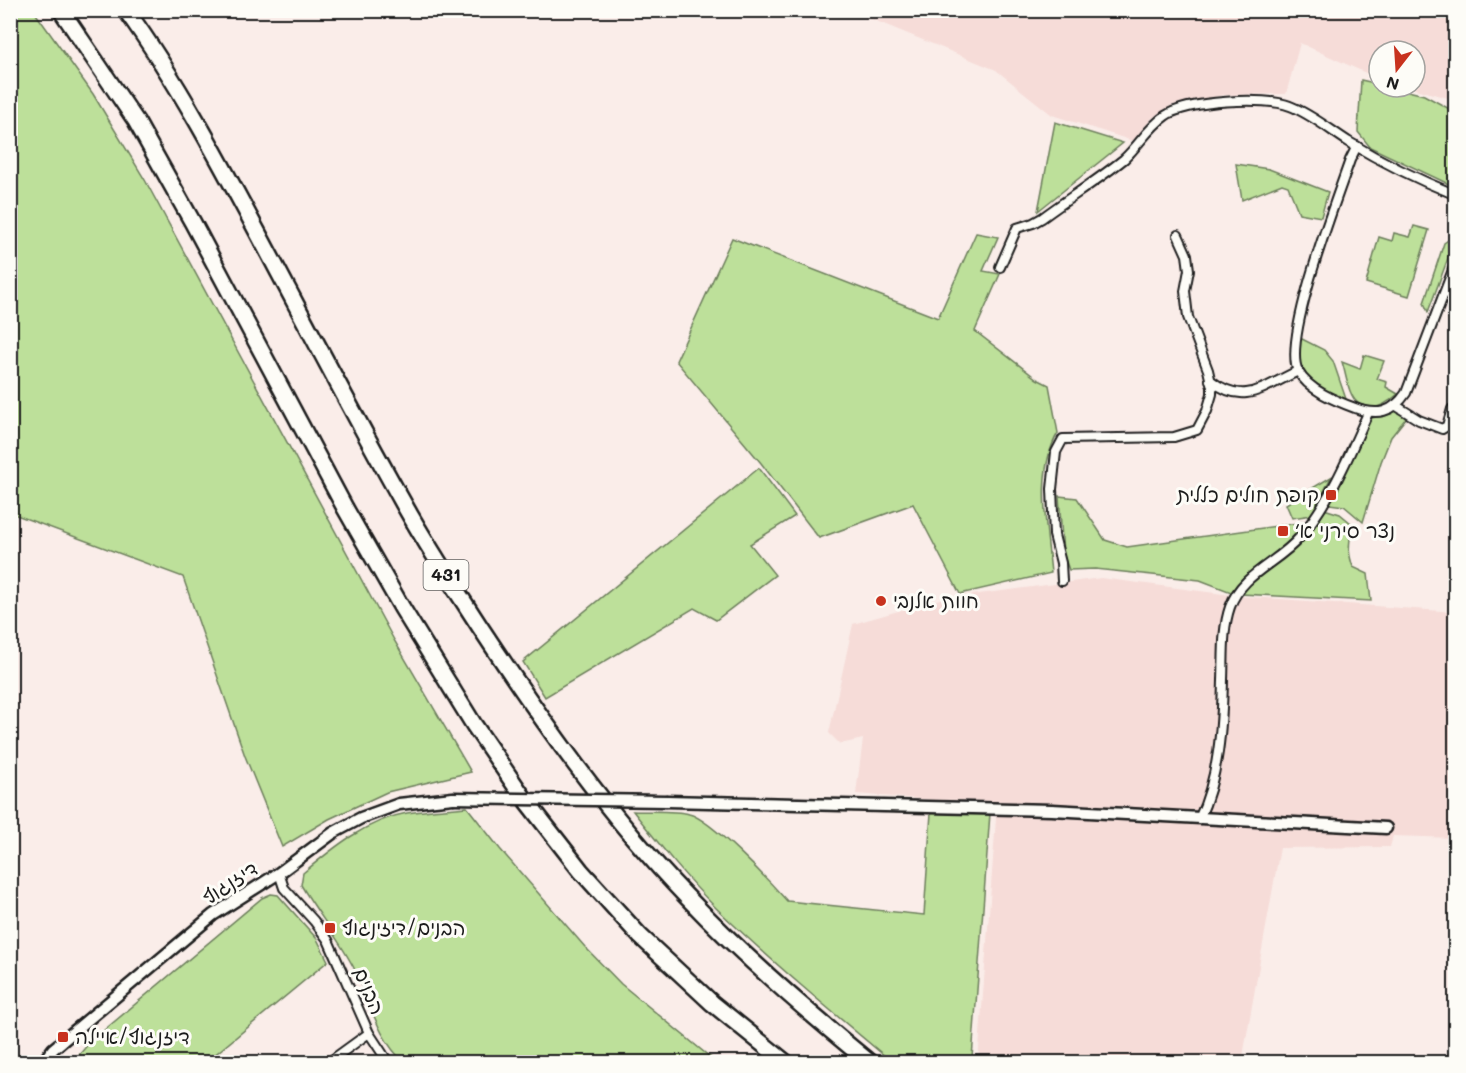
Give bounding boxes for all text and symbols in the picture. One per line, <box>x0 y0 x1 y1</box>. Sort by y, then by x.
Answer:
north arrow <box>1367 39 1427 99</box>
text: N <box>1384 72 1401 96</box>
place label: קופת חולים כללית <box>1176 481 1319 508</box>
marker: קופת חולים כללית <box>1324 488 1338 502</box>
place label: נצר סירני א׳ <box>1295 517 1395 543</box>
marker: נצר סירני א׳ <box>1276 524 1290 538</box>
road number: 431 <box>424 560 468 590</box>
place label: חוות אלנבי <box>893 587 979 613</box>
marker: חוות אלנבי <box>874 594 888 608</box>
street label: דיזנגוף <box>197 855 262 910</box>
place label: הבנים/דיזינגוף <box>342 914 466 940</box>
marker: הבנים/דיזינגוף <box>323 921 337 935</box>
street label: הבנים <box>348 963 391 1018</box>
place label: דיזנגוף/איילה <box>75 1023 190 1049</box>
marker: דיזנגוף/איילה <box>56 1030 70 1044</box>

